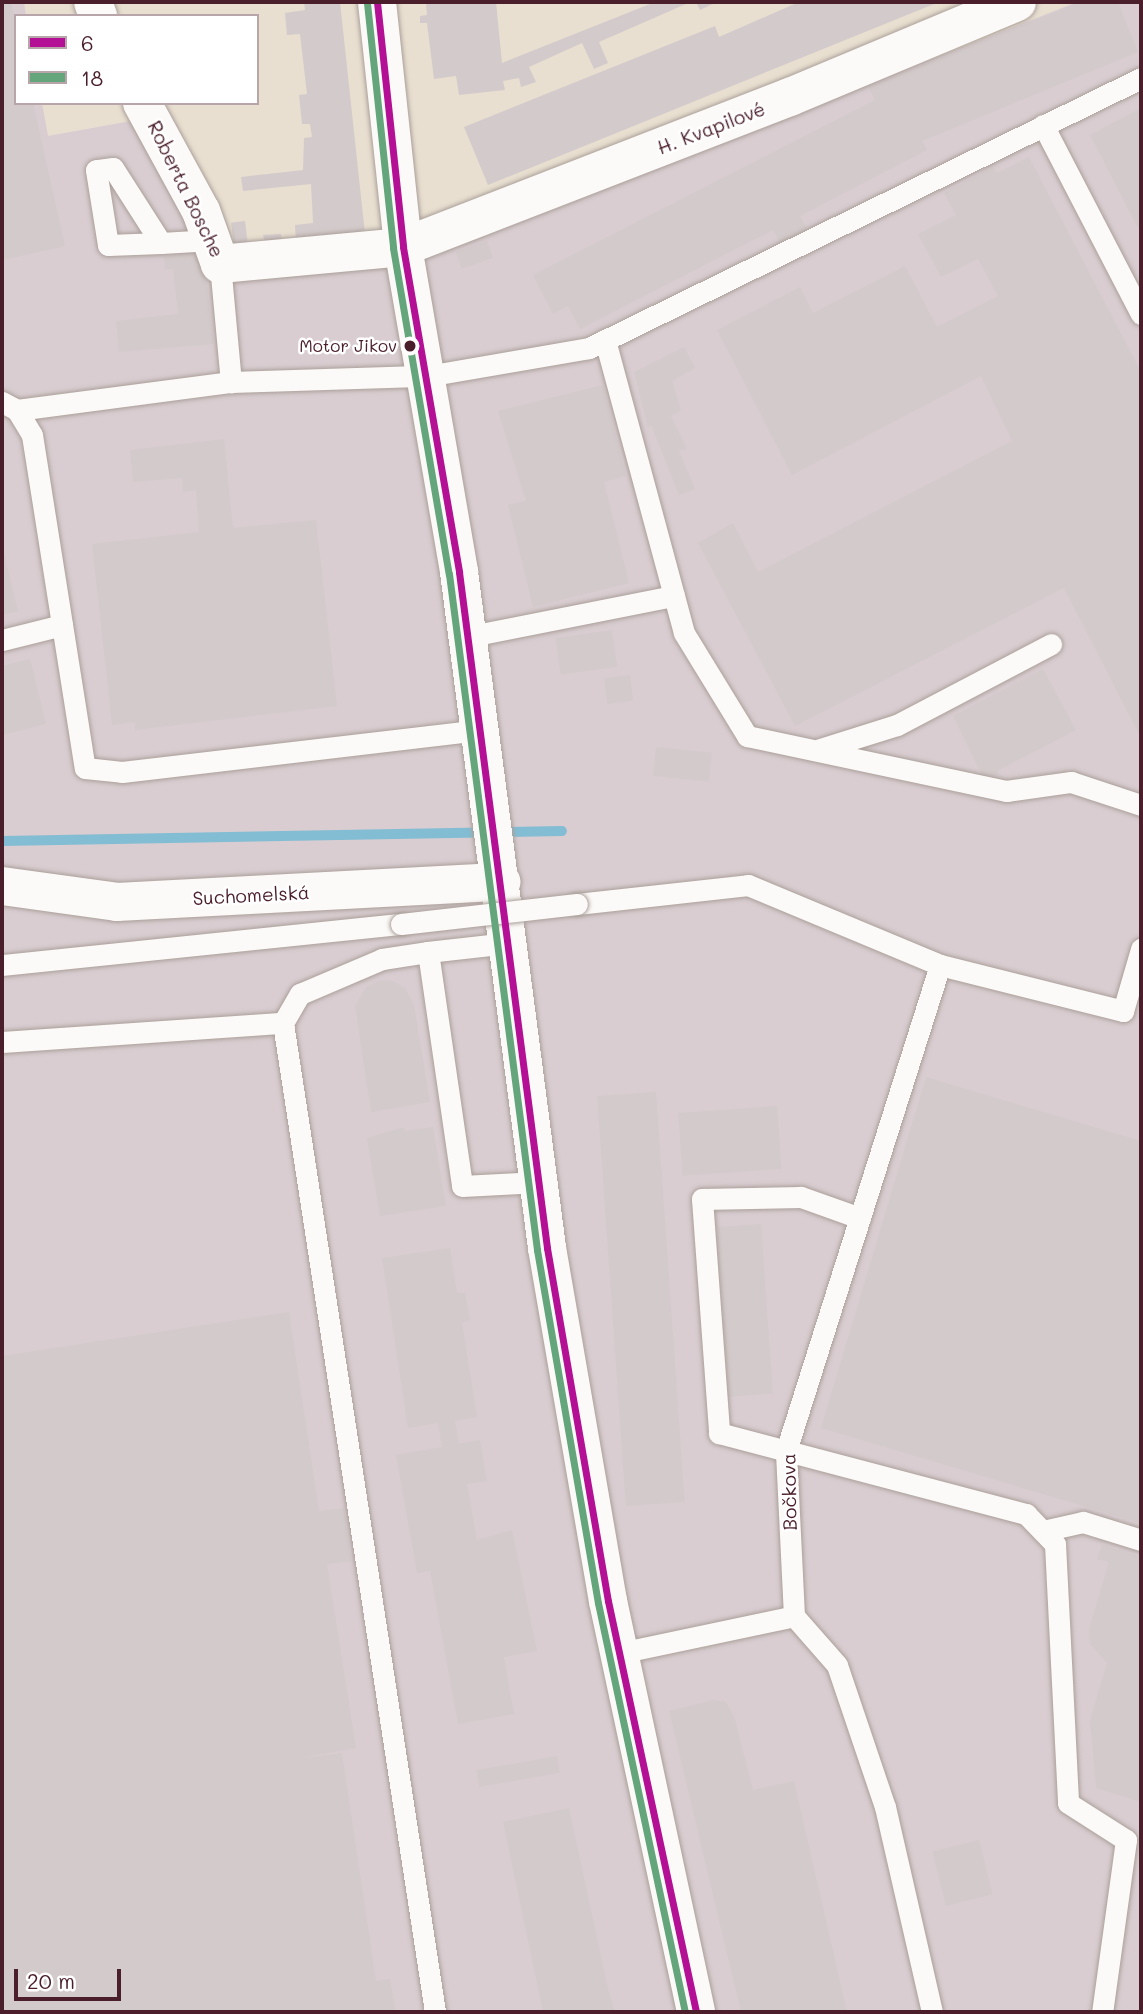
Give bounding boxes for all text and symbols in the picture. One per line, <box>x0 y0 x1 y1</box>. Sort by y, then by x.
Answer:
legend <box>14 14 259 105</box>
text: 6 <box>81 29 94 56</box>
text: 18 <box>81 64 103 91</box>
street label: H. Kvapilové <box>654 97 768 159</box>
street label: Roberta Bosche <box>143 117 229 261</box>
place label: Motor Jikov <box>299 336 397 356</box>
marker: Motor Jikov <box>403 339 417 353</box>
street label: Suchomelská <box>192 881 310 909</box>
street label: Bočkova <box>777 1453 801 1531</box>
scale bar <box>18 1954 124 1998</box>
text: 20 m <box>27 1967 75 1994</box>

